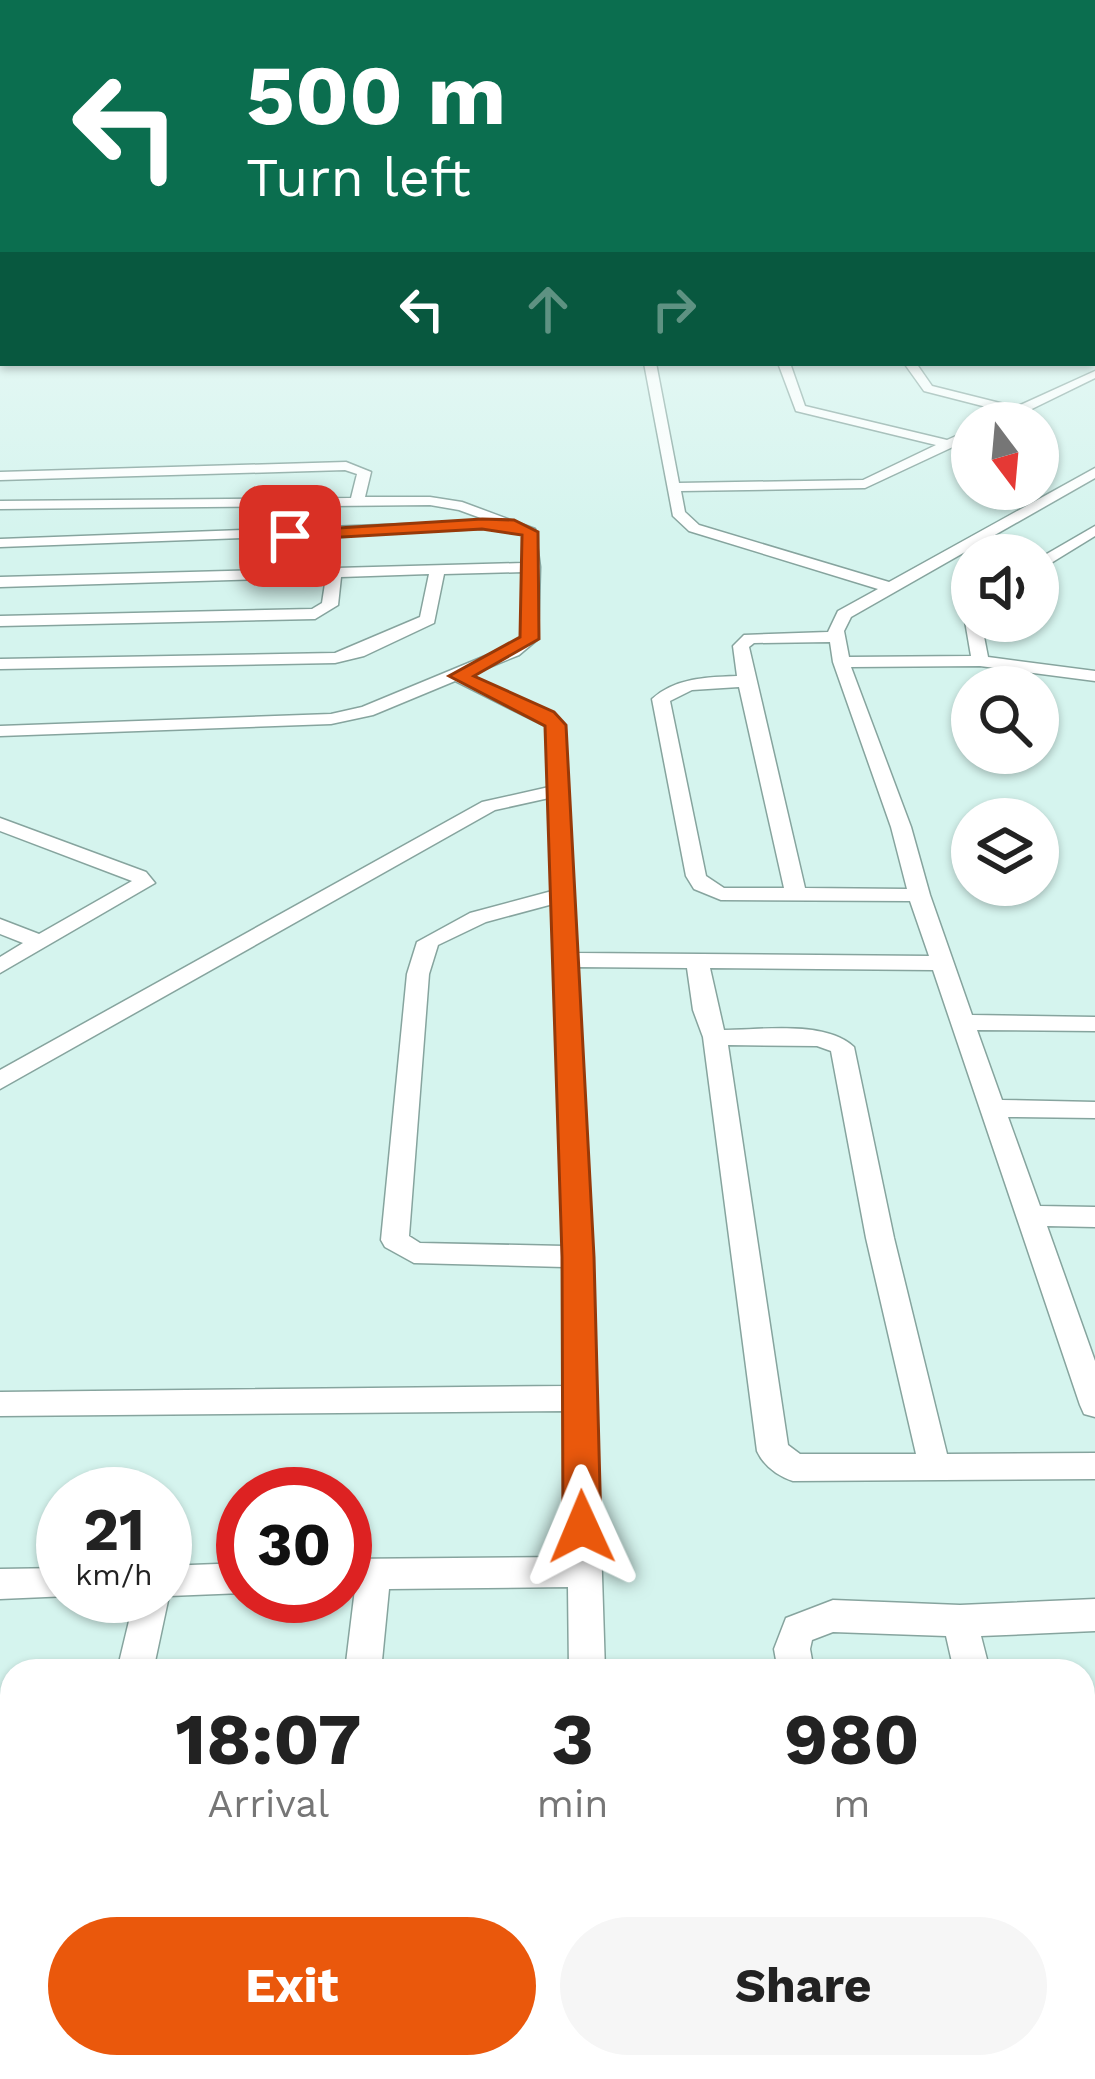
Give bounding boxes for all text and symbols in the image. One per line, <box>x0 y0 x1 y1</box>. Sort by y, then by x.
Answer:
text: 500 m <box>246 46 506 144</box>
icon: left <box>48 48 204 204</box>
text: Turn left <box>246 146 471 209</box>
icon: left <box>389 276 455 342</box>
icon: ahead <box>515 276 581 342</box>
icon: right <box>641 276 707 342</box>
north arrow <box>951 402 1059 510</box>
map controls <box>951 402 1059 906</box>
pin <box>239 485 341 587</box>
icon: arrive <box>257 503 323 569</box>
button: sound <box>951 534 1059 642</box>
button: search <box>951 666 1059 774</box>
button: layers <box>951 798 1059 906</box>
position arrow <box>519 1464 645 1590</box>
speed limit sign: 30 <box>216 1467 372 1623</box>
text: 21 <box>83 1494 145 1565</box>
text: km/h <box>75 1557 153 1592</box>
text: 18:07 <box>175 1697 362 1781</box>
text: 3 <box>551 1697 594 1781</box>
text: 980 <box>784 1697 920 1781</box>
text: Arrival <box>208 1781 329 1826</box>
text: min <box>537 1781 608 1826</box>
text: m <box>833 1781 870 1826</box>
button: Exit <box>48 1917 536 2055</box>
button: Share <box>560 1917 1047 2055</box>

